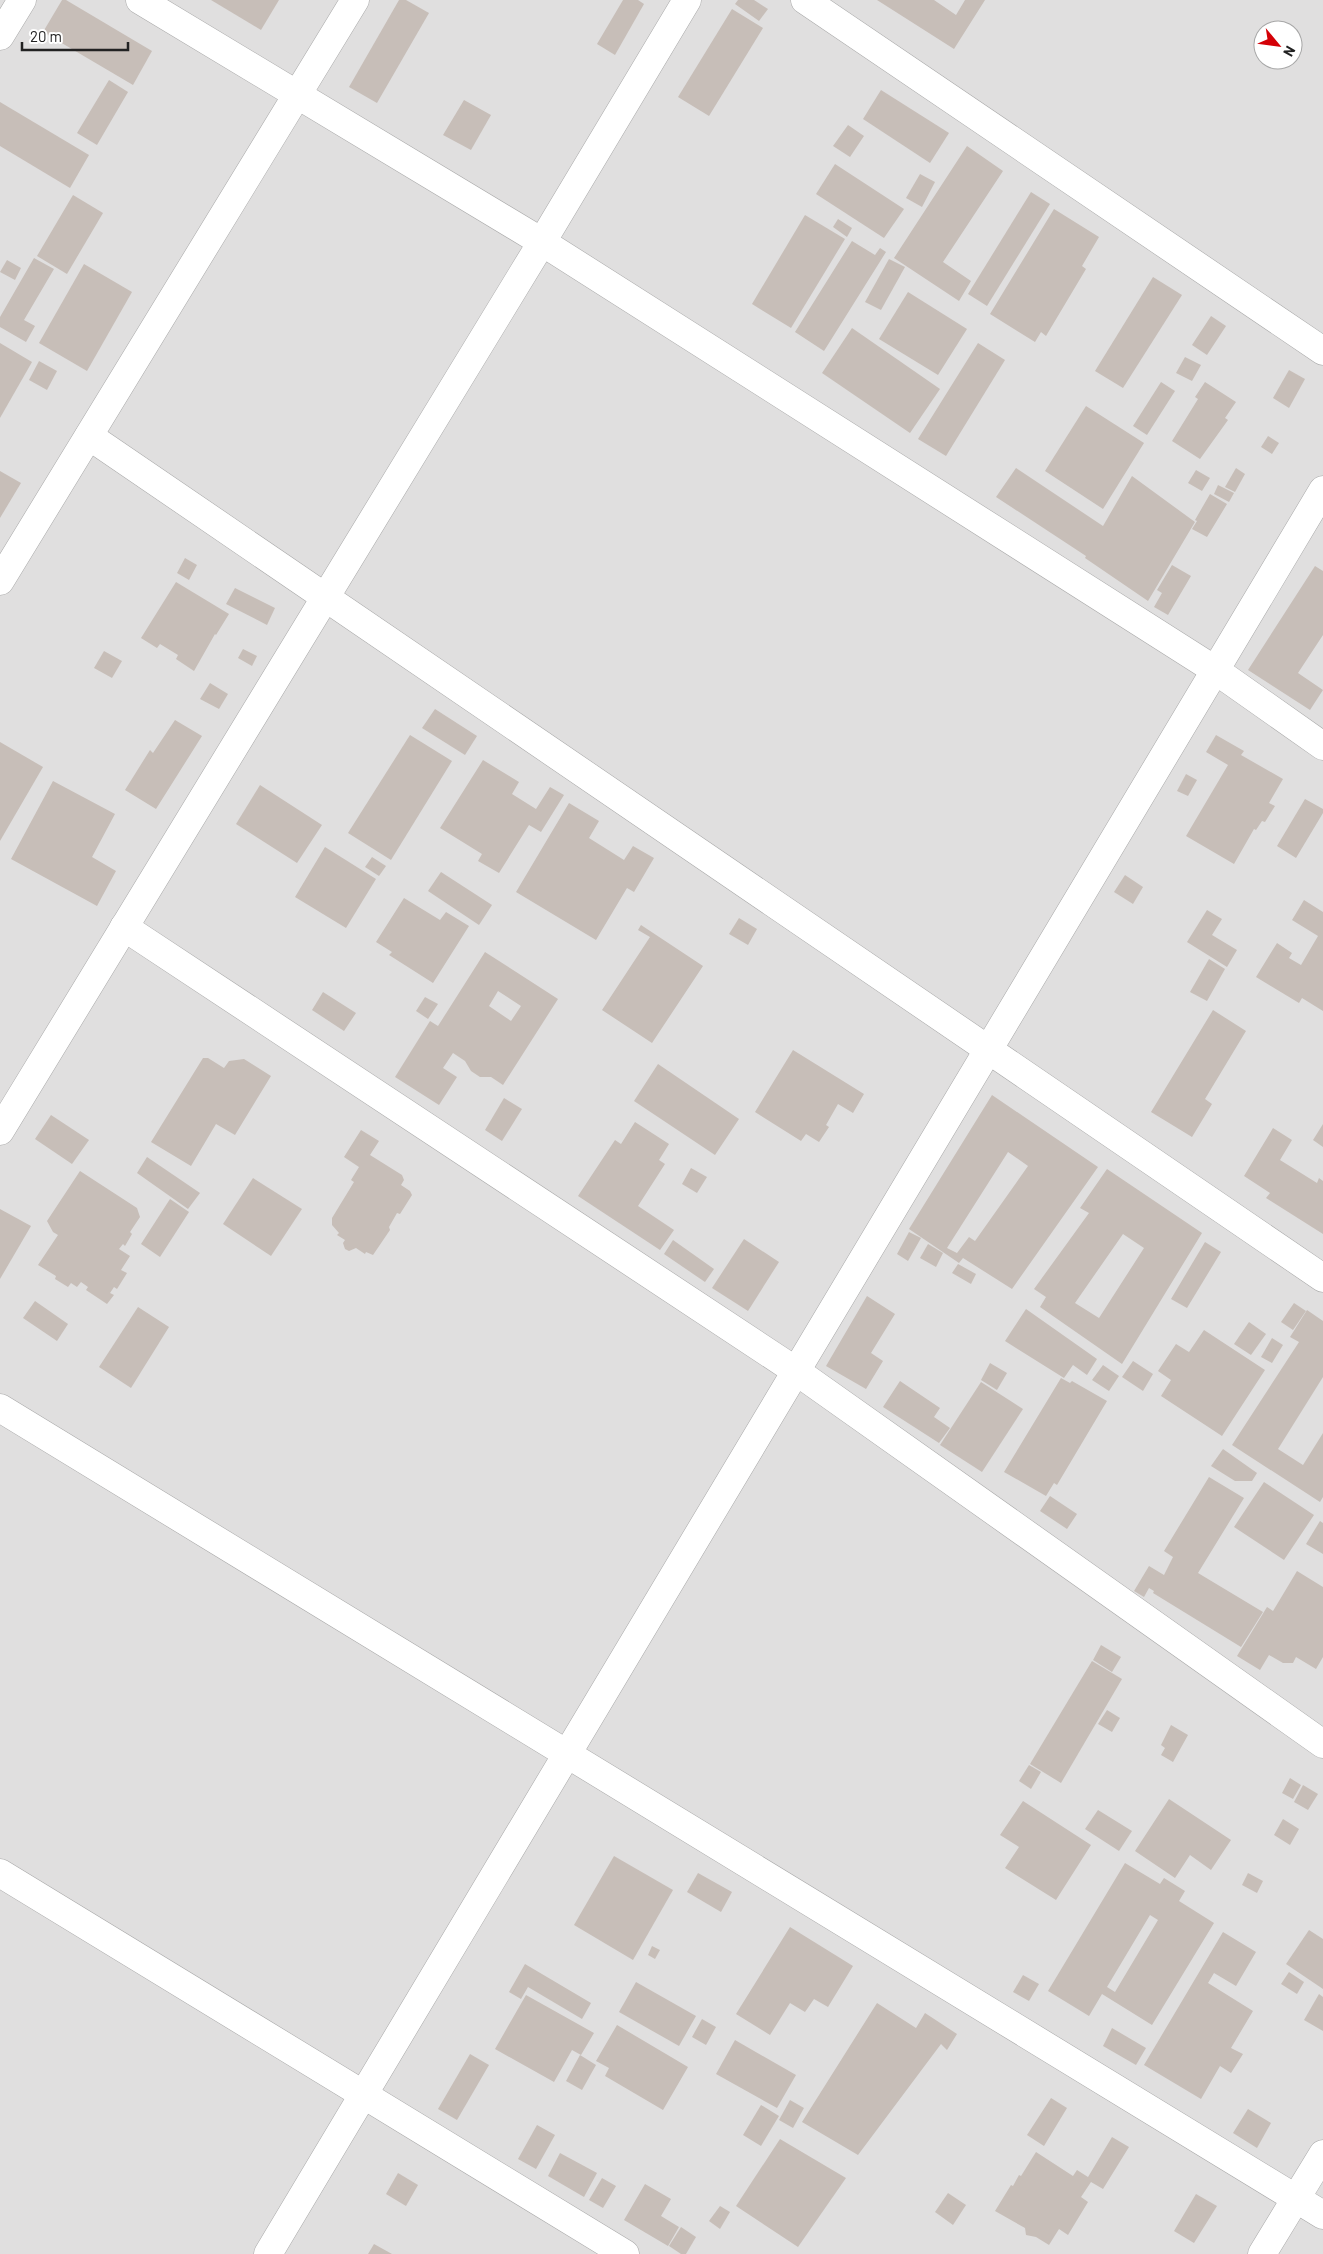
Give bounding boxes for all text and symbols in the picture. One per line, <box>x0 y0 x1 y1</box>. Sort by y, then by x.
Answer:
scale bar <box>22 20 129 52</box>
north arrow <box>1253 20 1303 70</box>
text: 20 m <box>30 27 62 45</box>
text: N <box>1280 43 1299 60</box>

